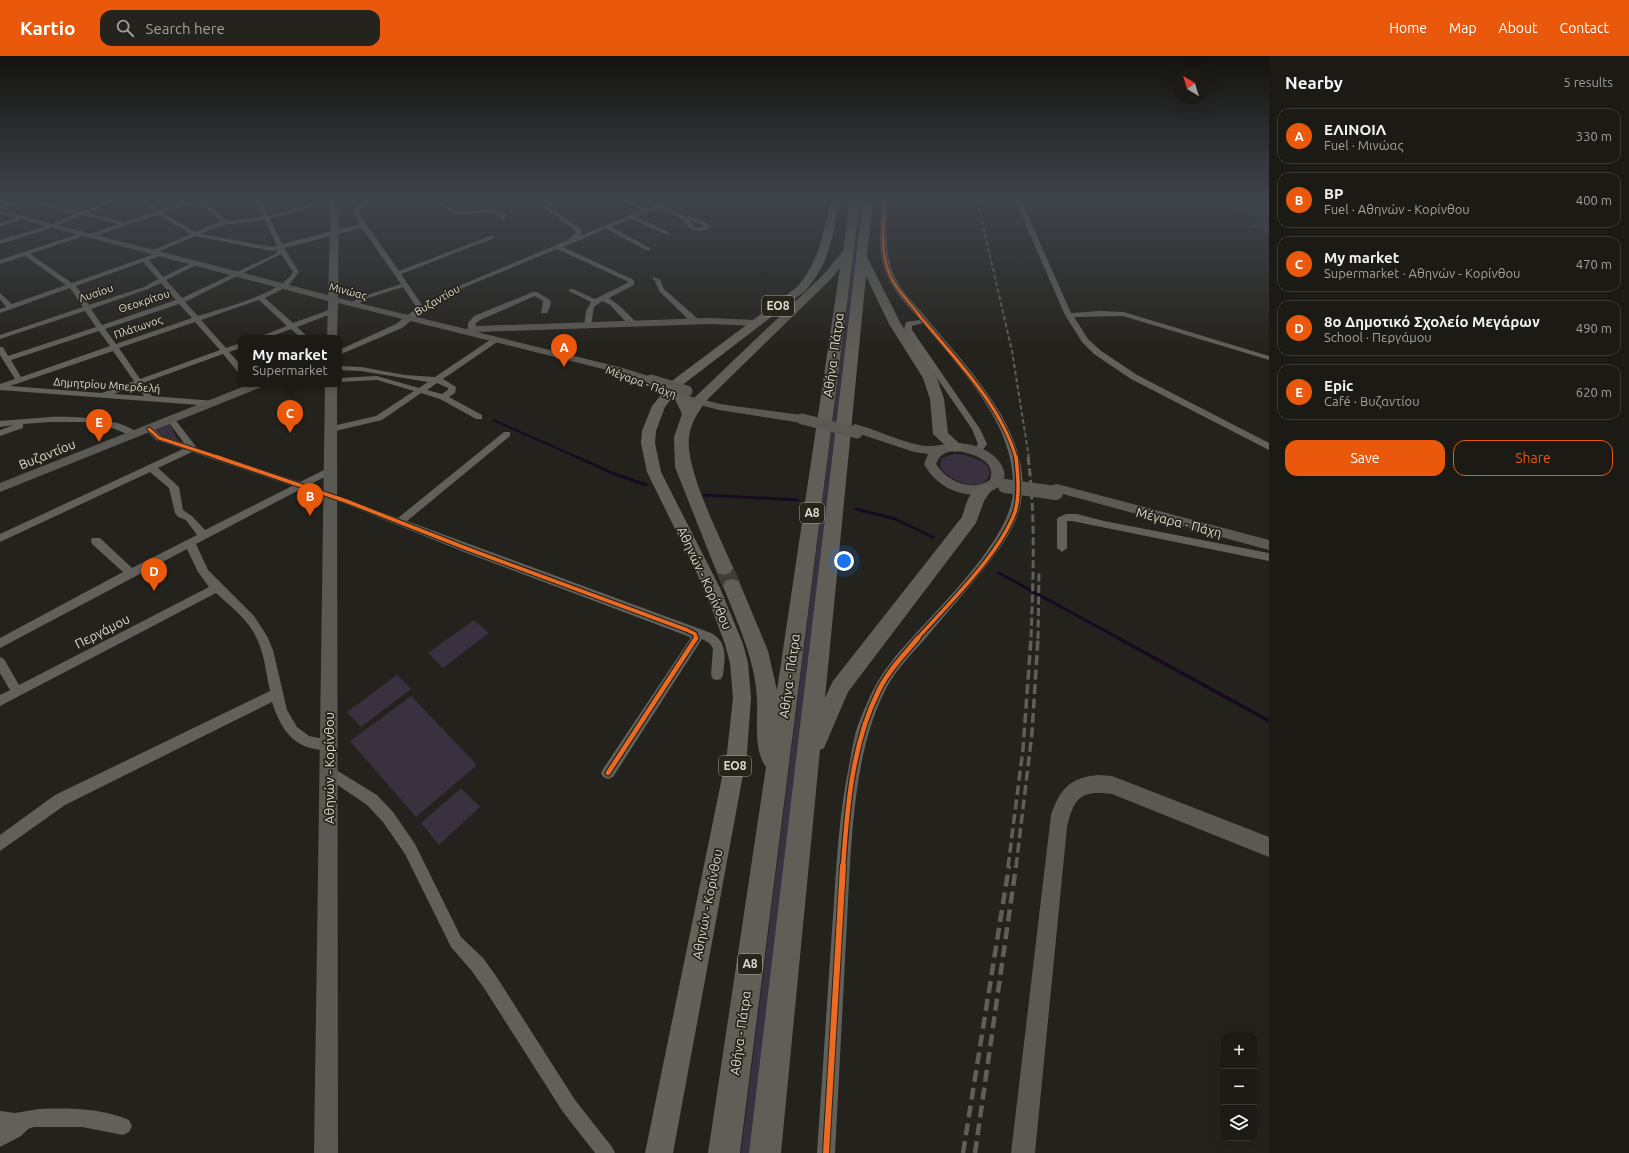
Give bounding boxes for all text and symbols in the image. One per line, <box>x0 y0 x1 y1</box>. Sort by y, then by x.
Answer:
search box <box>100 10 380 46</box>
text: Kartio <box>20 17 76 39</box>
icon: search <box>114 17 136 39</box>
text: Search here <box>146 20 225 37</box>
text: Home <box>1389 20 1427 36</box>
text: Map <box>1449 20 1477 36</box>
text: About <box>1499 20 1538 36</box>
text: Contact <box>1560 20 1609 36</box>
north arrow <box>1173 68 1209 104</box>
text: Nearby <box>1285 73 1343 92</box>
text: 5 results <box>1563 75 1613 89</box>
text: ΕΛΙΝΟΙΛ <box>1324 121 1386 138</box>
text: A <box>1294 129 1304 143</box>
text: 330 m <box>1576 129 1612 143</box>
text: Fuel · Μινώας <box>1324 138 1403 152</box>
text: BP <box>1324 185 1343 202</box>
text: B <box>1295 193 1303 207</box>
text: 400 m <box>1576 193 1612 207</box>
text: Fuel · Αθηνών - Κορίνθου <box>1324 202 1470 216</box>
text: My market <box>1324 249 1399 266</box>
text: C <box>1295 257 1303 271</box>
text: 470 m <box>1576 257 1612 271</box>
text: Supermarket · Αθηνών - Κορίνθου <box>1324 266 1521 280</box>
street label: Μινώας <box>328 280 368 303</box>
street label: Λυσίου <box>77 282 115 304</box>
street label: Βυζαντίου <box>412 282 462 318</box>
street label: Θεοκρίτου <box>117 287 171 315</box>
road number: ΕΟ8 <box>762 296 794 316</box>
street label: Αθήνα - Πάτρα <box>820 312 846 398</box>
street label: Πλάτωνος <box>112 313 164 342</box>
text: 8ο Δημοτικό Σχολείο Μεγάρων <box>1324 313 1540 330</box>
text: D <box>1294 321 1304 335</box>
text: 490 m <box>1576 321 1612 335</box>
text: School · Περγάμου <box>1324 330 1432 344</box>
pin: A <box>551 334 577 367</box>
popup <box>238 335 342 387</box>
text: My market <box>252 346 327 363</box>
text: Supermarket <box>252 363 328 377</box>
street label: Μέγαρα - Πάχη <box>604 364 678 400</box>
street label: Δημητρίου Μπερδελή <box>53 375 161 395</box>
text: Epic <box>1324 377 1353 394</box>
text: E <box>1295 385 1303 399</box>
text: 620 m <box>1576 385 1612 399</box>
text: Café · Βυζαντίου <box>1324 394 1420 408</box>
pin: C <box>277 400 303 433</box>
pin: E <box>86 409 112 442</box>
street label: Βυζαντίου <box>17 436 78 473</box>
button: Save <box>1285 440 1445 476</box>
button: Share <box>1453 440 1613 476</box>
pin: B <box>297 483 323 516</box>
road number: Α8 <box>800 503 824 523</box>
street label: Μέγαρα - Πάχη <box>1135 505 1223 539</box>
street label: Αθηνών - Κορίνθου <box>675 524 735 632</box>
your location <box>834 551 854 571</box>
pin: D <box>141 558 167 591</box>
street label: Περγάμου <box>72 611 132 651</box>
street label: Αθήνα - Πάτρα <box>776 633 802 719</box>
street label: Αθηνών - Κορίνθου <box>322 712 336 824</box>
road number: ΕΟ8 <box>719 756 751 776</box>
street label: Αθηνών - Κορίνθου <box>689 848 725 960</box>
road number: Α8 <box>738 954 762 974</box>
street label: Αθήνα - Πάτρα <box>727 990 753 1076</box>
map controls <box>1221 1033 1257 1141</box>
button: + <box>1221 1033 1257 1069</box>
button: − <box>1221 1069 1257 1105</box>
button: layers <box>1221 1105 1257 1141</box>

